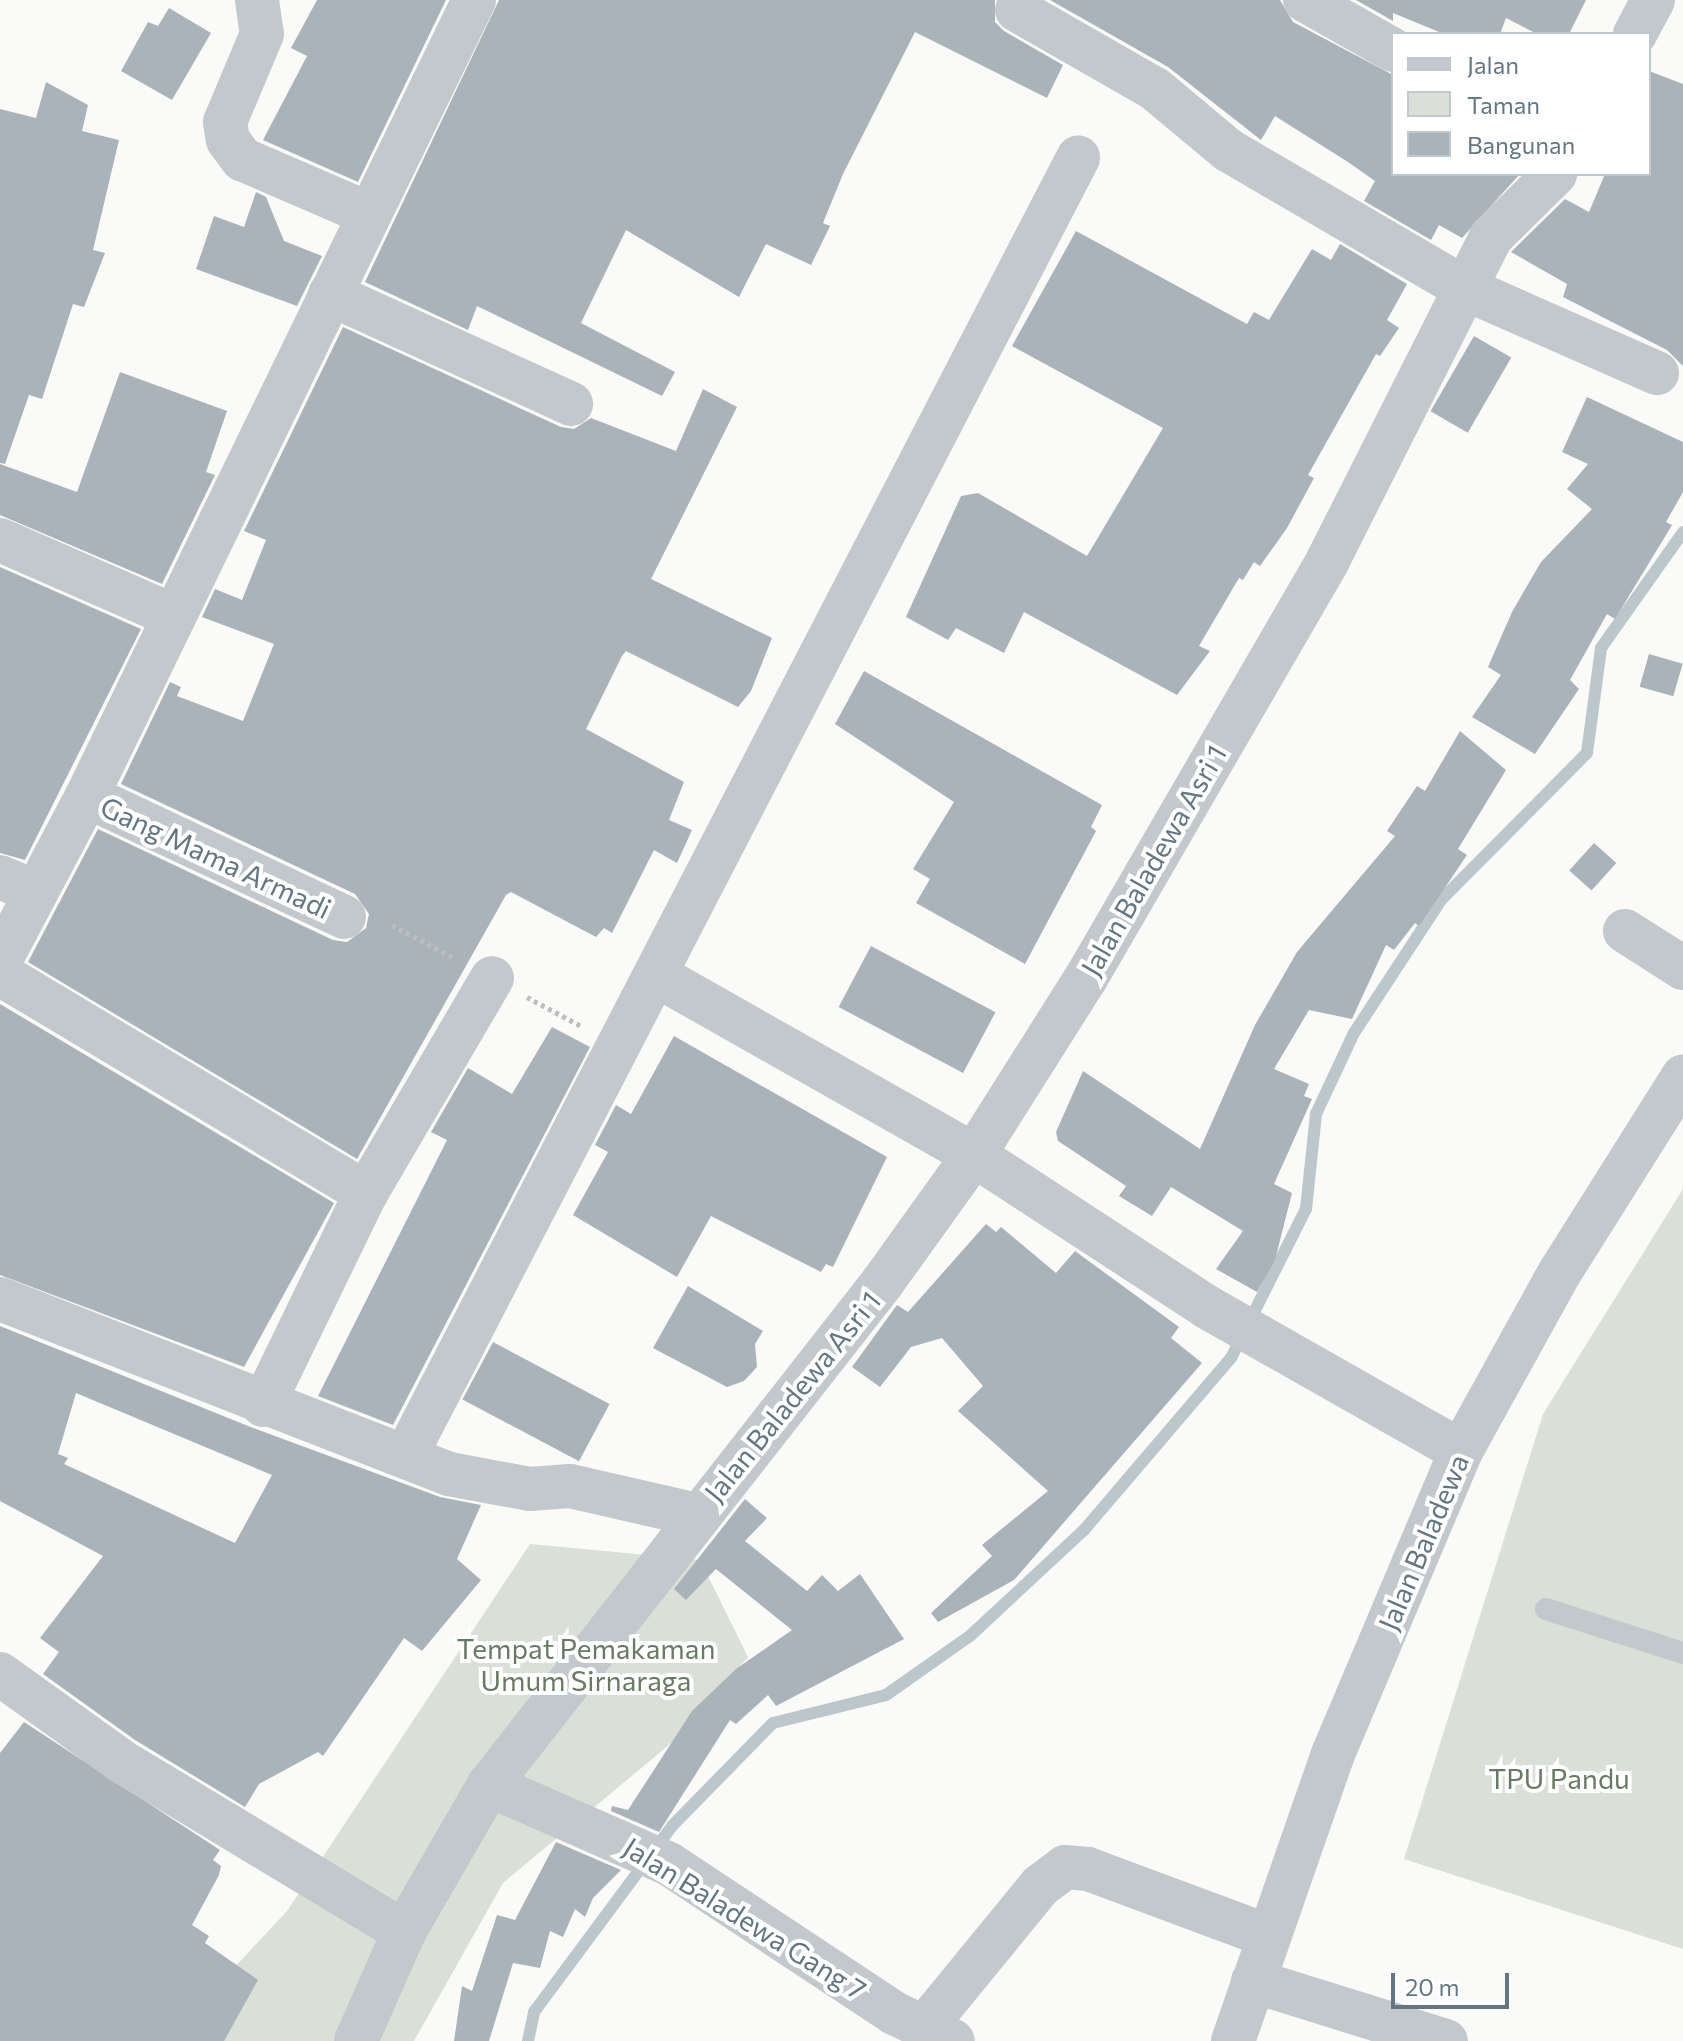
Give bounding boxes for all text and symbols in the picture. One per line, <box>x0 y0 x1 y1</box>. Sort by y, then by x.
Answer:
legend <box>1391 32 1651 176</box>
text: Jalan <box>1467 50 1519 79</box>
text: Taman <box>1467 90 1540 119</box>
text: Bangunan <box>1467 130 1575 159</box>
street label: Jalan Baladewa Asri 1 <box>1073 739 1233 981</box>
street label: Gang Mama Armadi <box>95 789 337 925</box>
street label: Jalan Baladewa Asri 1 <box>697 1284 887 1508</box>
street label: Jalan Baladewa <box>1371 1449 1475 1635</box>
park label: Tempat Pemakaman Umum Sirnaraga <box>457 1631 715 1697</box>
park label: TPU Pandu <box>1488 1761 1630 1795</box>
street label: Jalan Baladewa Gang 7 <box>618 1830 872 2006</box>
scale bar <box>1395 1957 1513 2007</box>
text: 20 m <box>1405 1972 1459 2001</box>

